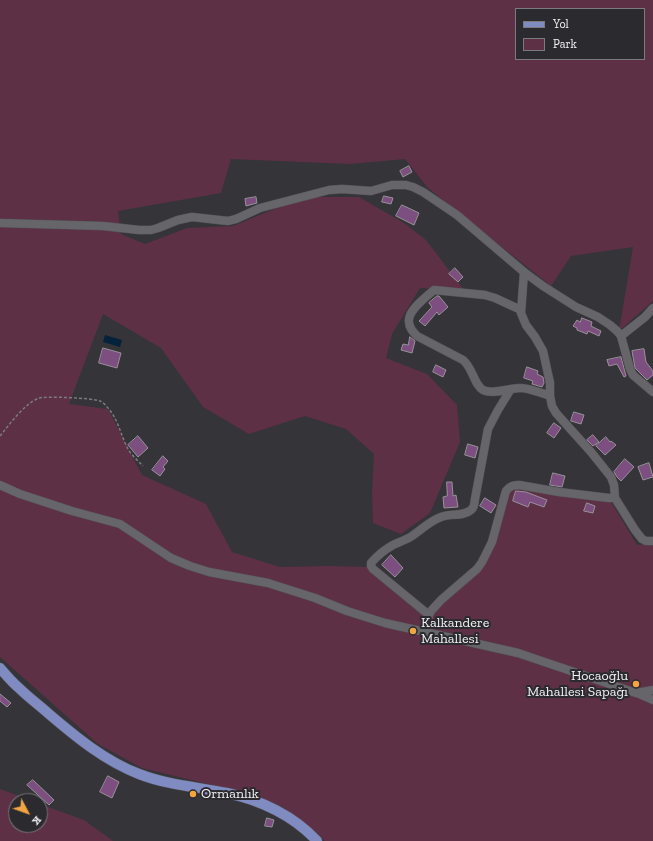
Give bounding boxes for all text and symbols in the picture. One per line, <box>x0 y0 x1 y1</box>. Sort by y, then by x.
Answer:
legend <box>515 8 645 60</box>
text: Yol <box>553 17 569 31</box>
text: Park <box>553 37 577 51</box>
place label: Kalkandere Mahallesi <box>421 615 489 648</box>
marker: Kalkandere Mahallesi <box>408 626 418 636</box>
place label: Hocaoğlu Mahallesi Sapağı <box>527 668 628 700</box>
marker: Hocaoğlu Mahallesi Sapağı <box>631 679 641 689</box>
place label: Ormanlık <box>201 786 259 802</box>
marker: Ormanlık <box>188 789 198 799</box>
north arrow <box>8 793 48 833</box>
text: K <box>29 813 44 828</box>

